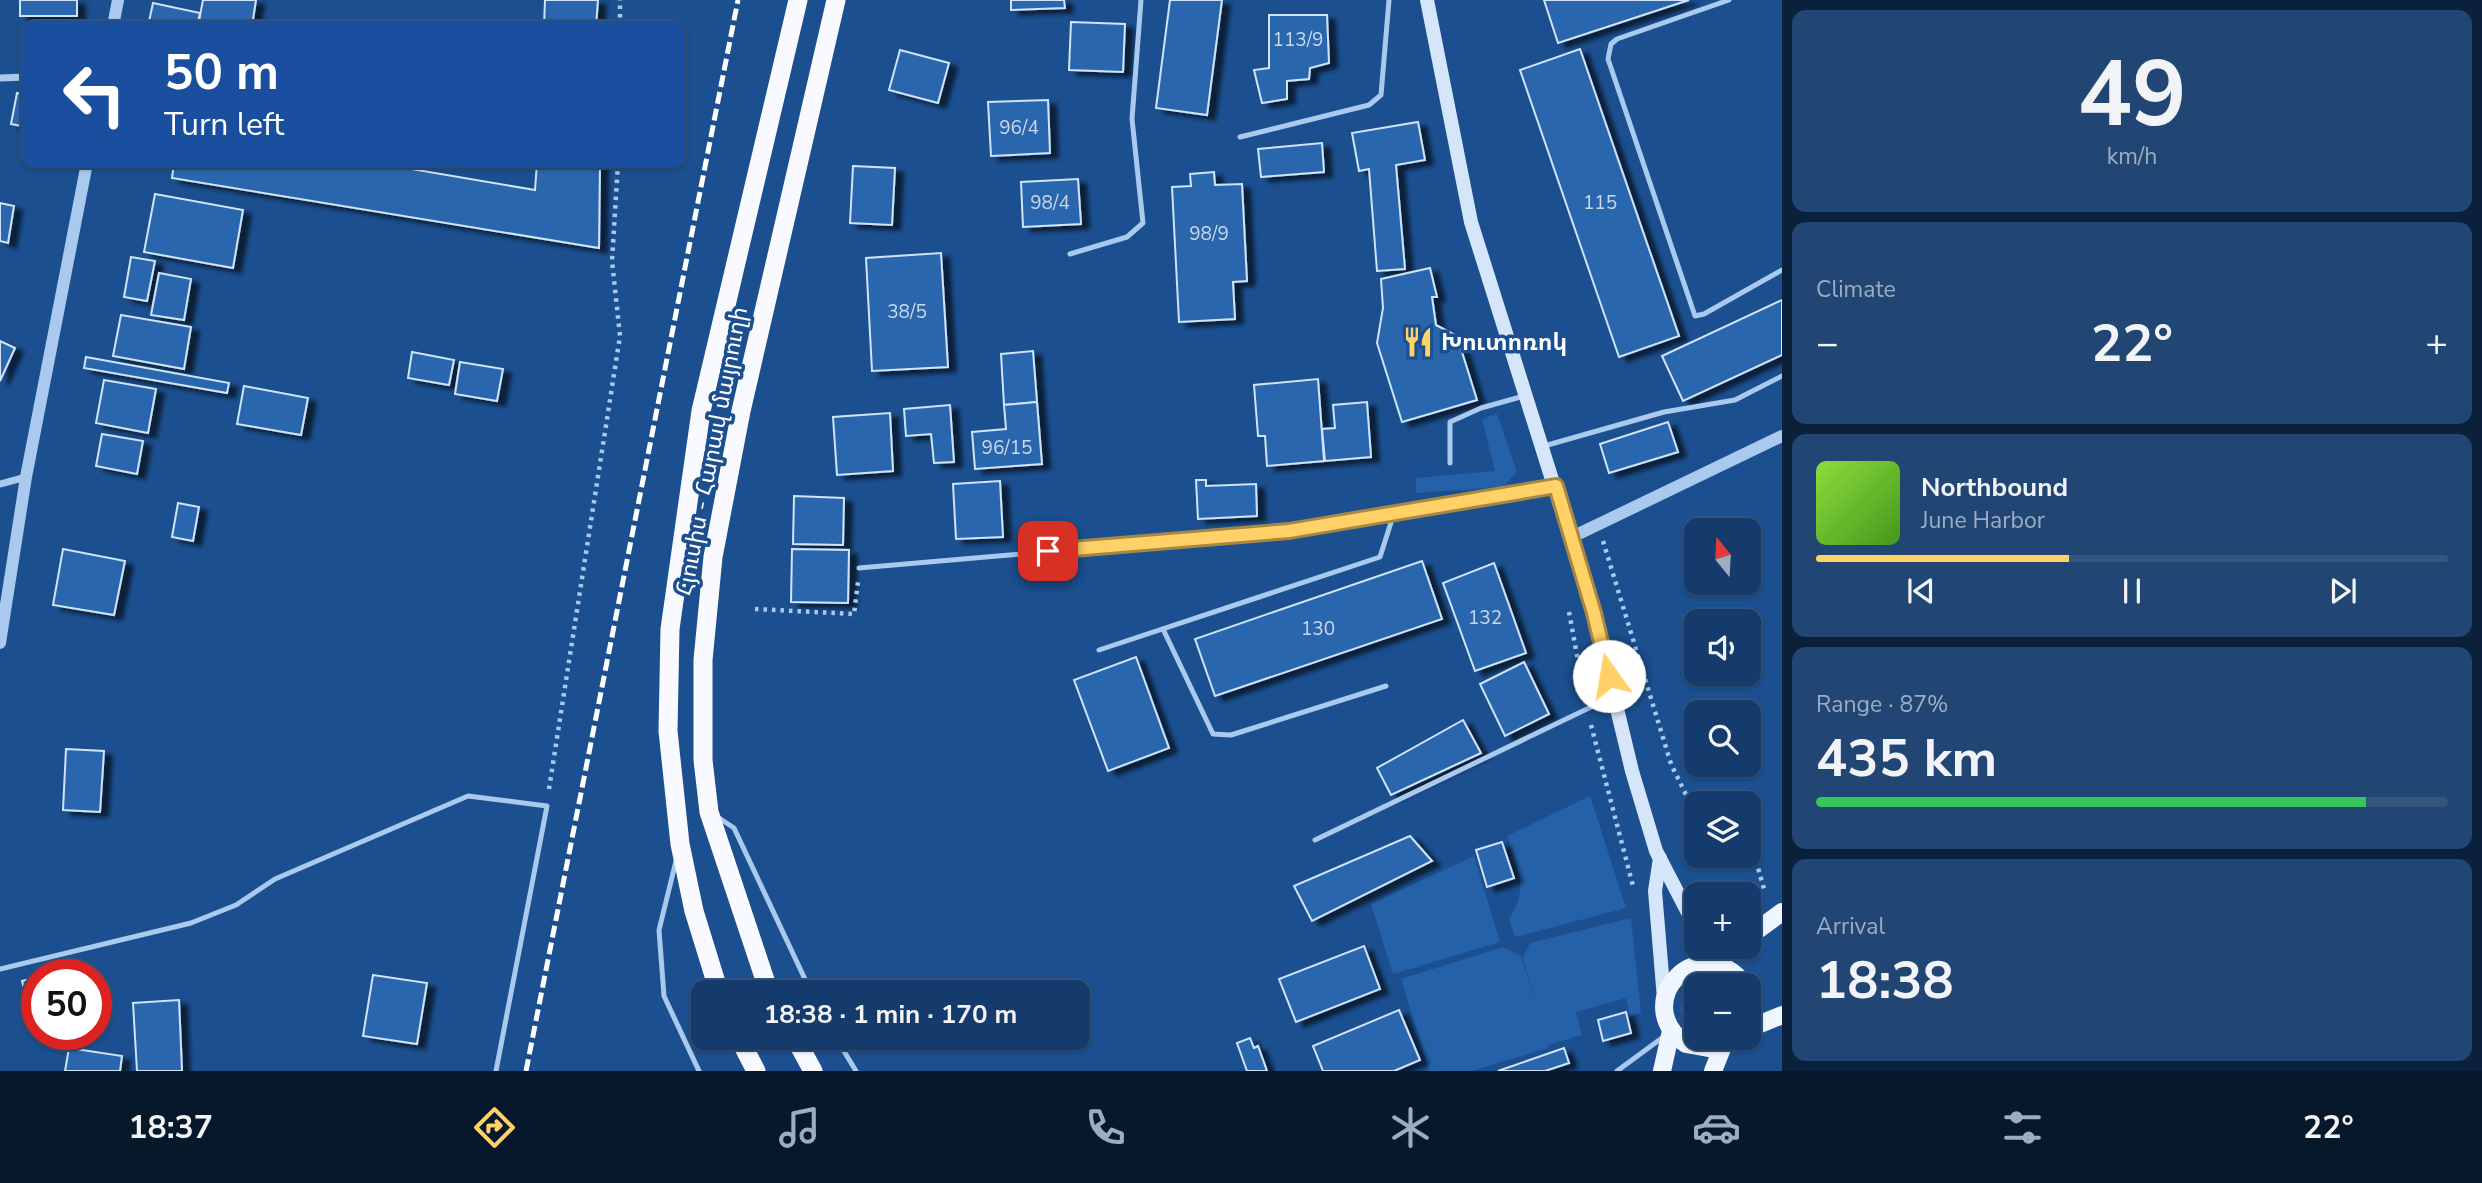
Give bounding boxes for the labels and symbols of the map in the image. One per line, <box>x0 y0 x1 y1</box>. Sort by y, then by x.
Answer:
house number: 113/9 <box>1273 27 1323 53</box>
house number: 96/4 <box>999 115 1039 141</box>
house number: 98/4 <box>1030 190 1070 216</box>
house number: 115 <box>1583 190 1617 216</box>
house number: 98/9 <box>1189 221 1229 247</box>
house number: 38/5 <box>887 299 927 325</box>
street label: Հյուսիս - Հարավ մայրուղի <box>669 304 755 598</box>
restaurant icon: Խուտոռոկ <box>1401 325 1435 359</box>
place label: Խուտոռոկ <box>1441 327 1567 358</box>
house number: 96/15 <box>982 435 1032 461</box>
north arrow <box>1684 518 1760 595</box>
pin <box>1018 521 1078 581</box>
house number: 132 <box>1468 605 1502 631</box>
house number: 130 <box>1301 616 1335 642</box>
position arrow <box>1572 639 1646 713</box>
speed limit sign: 50 <box>21 959 112 1050</box>

